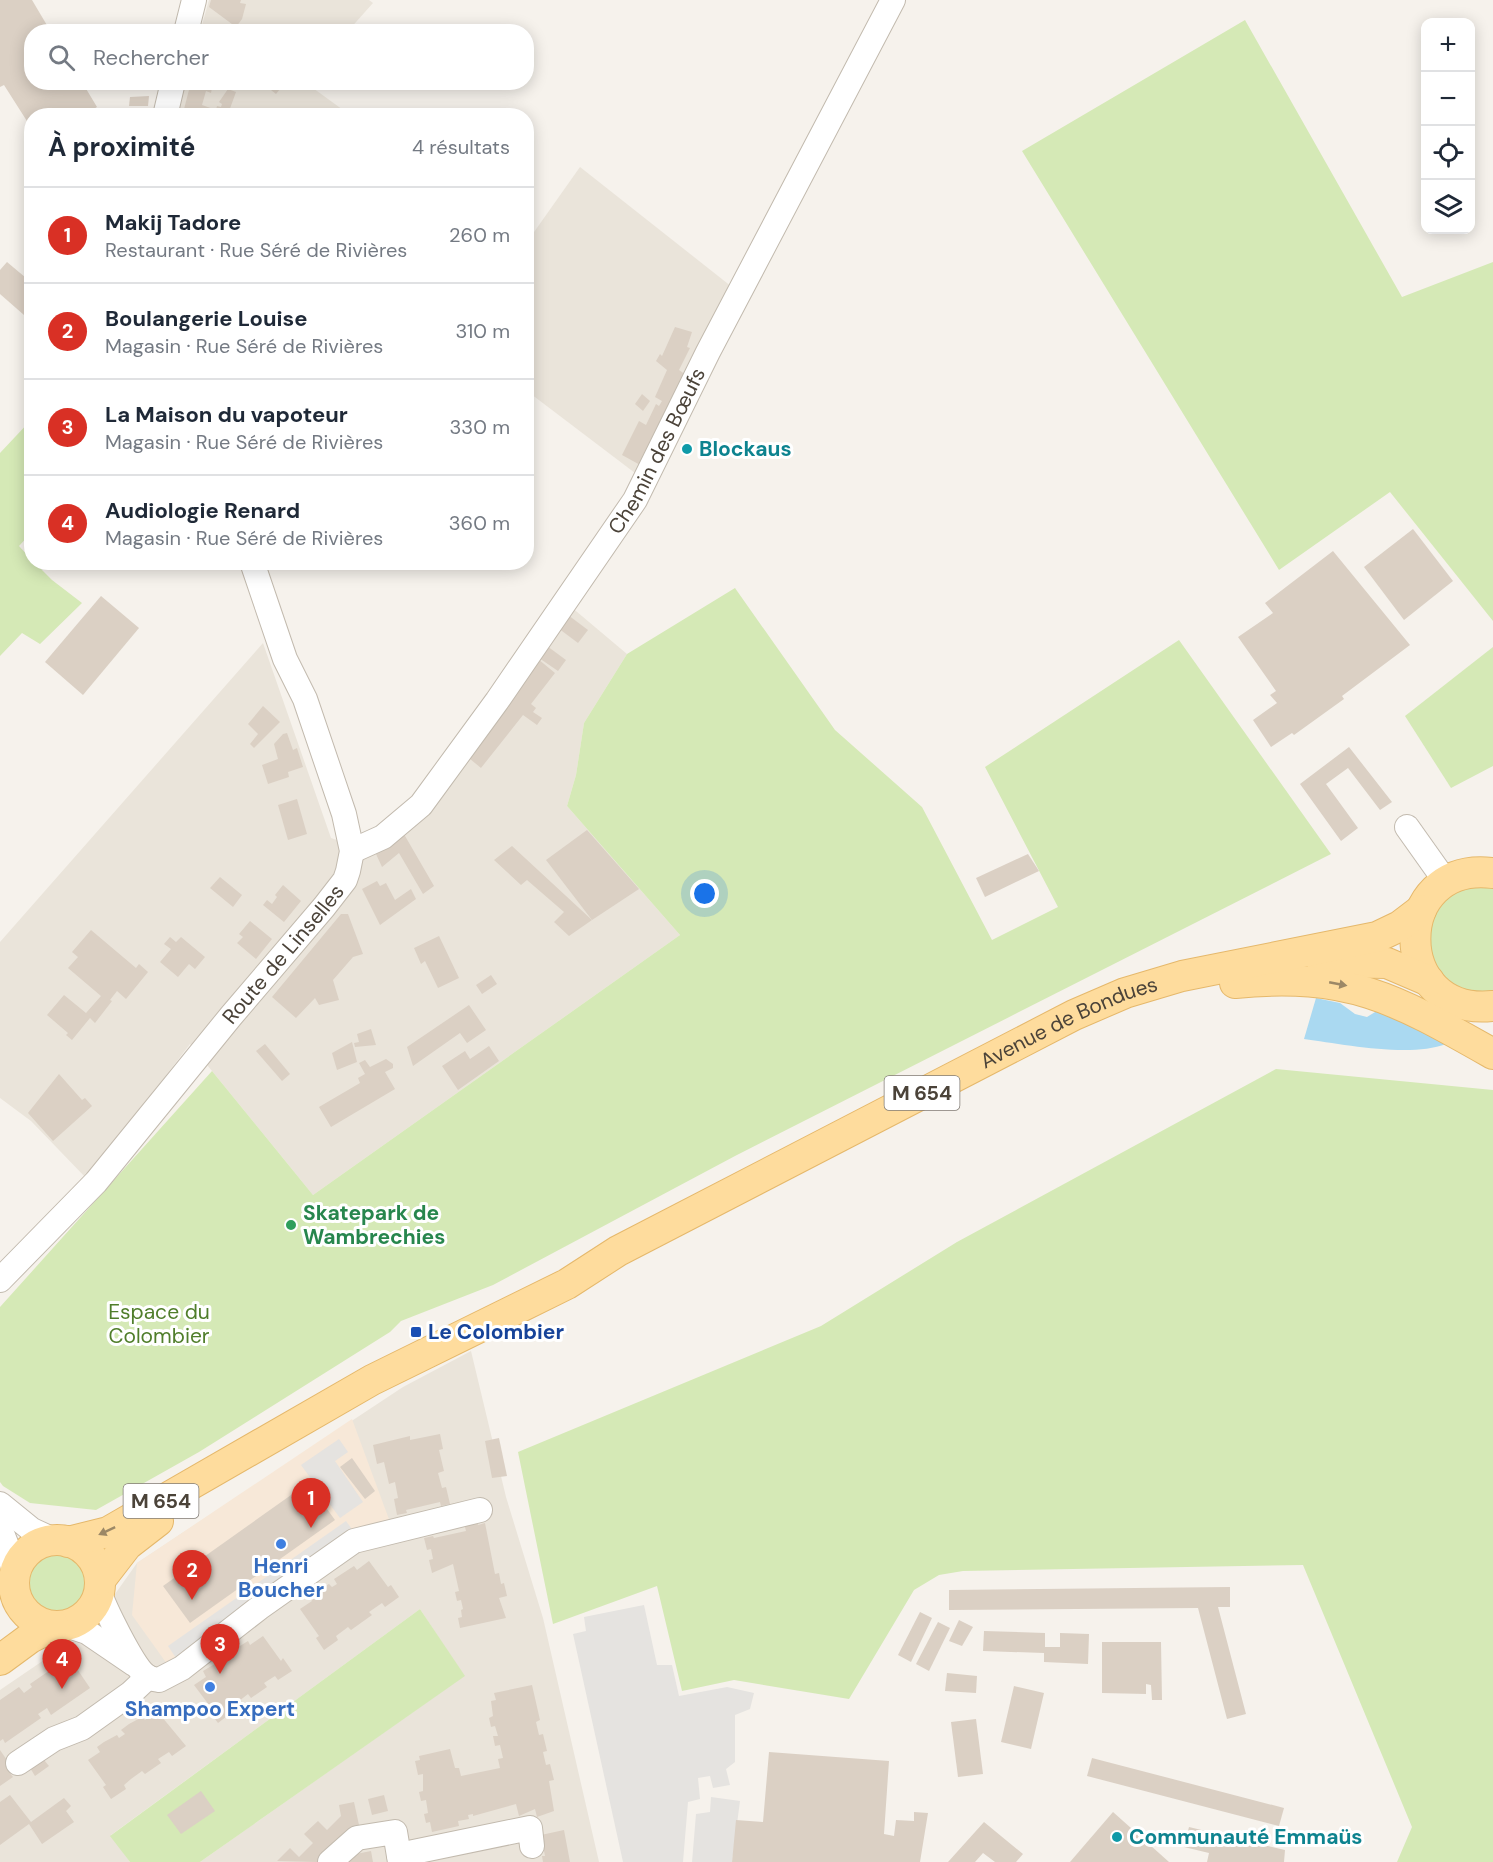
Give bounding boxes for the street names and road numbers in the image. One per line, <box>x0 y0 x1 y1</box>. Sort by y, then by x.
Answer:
street label: Chemin des Bœufs <box>602 363 712 540</box>
street label: Route de Linselles <box>216 879 350 1030</box>
street label: Avenue de Bondues <box>975 970 1161 1075</box>
road number: M 654 <box>884 1076 960 1110</box>
road number: M 654 <box>124 1484 198 1518</box>

